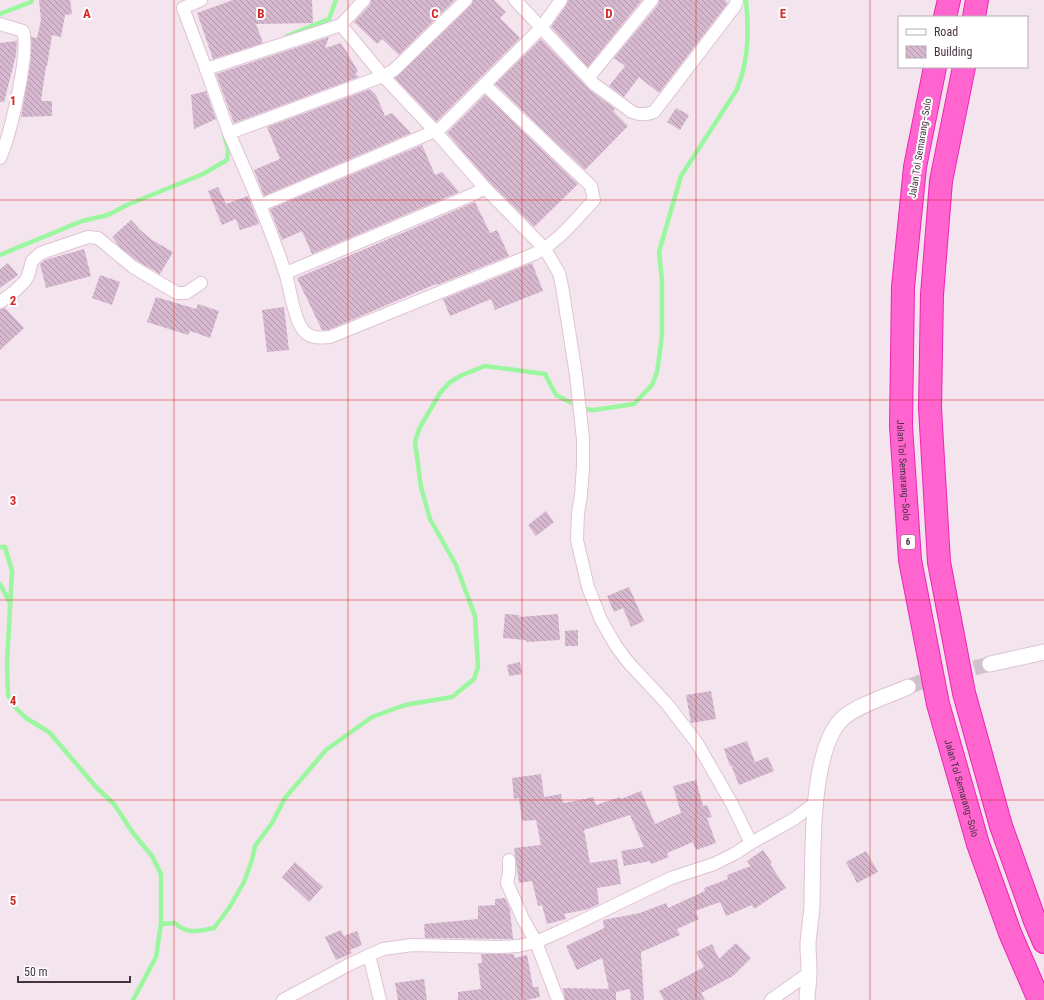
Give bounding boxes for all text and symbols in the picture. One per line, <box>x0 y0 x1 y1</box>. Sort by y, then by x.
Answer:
text: A <box>83 6 91 21</box>
text: B <box>257 6 265 21</box>
text: C <box>431 6 439 21</box>
text: D <box>605 6 613 21</box>
text: E <box>780 6 787 21</box>
legend <box>898 16 1028 68</box>
text: Road <box>934 25 958 39</box>
text: Building <box>934 45 972 59</box>
text: 1 <box>10 93 16 108</box>
street label: Jalan Tol Semarang–Solo <box>907 97 933 199</box>
text: 2 <box>10 293 17 308</box>
street label: Jalan Tol Semarang–Solo <box>895 420 913 521</box>
text: 3 <box>10 493 16 508</box>
road number: 6 <box>901 535 915 549</box>
text: 4 <box>10 693 17 708</box>
street label: Jalan Tol Semarang–Solo <box>943 738 981 838</box>
text: 5 <box>10 893 17 908</box>
scale bar <box>18 958 130 984</box>
text: 50 m <box>24 965 48 979</box>

